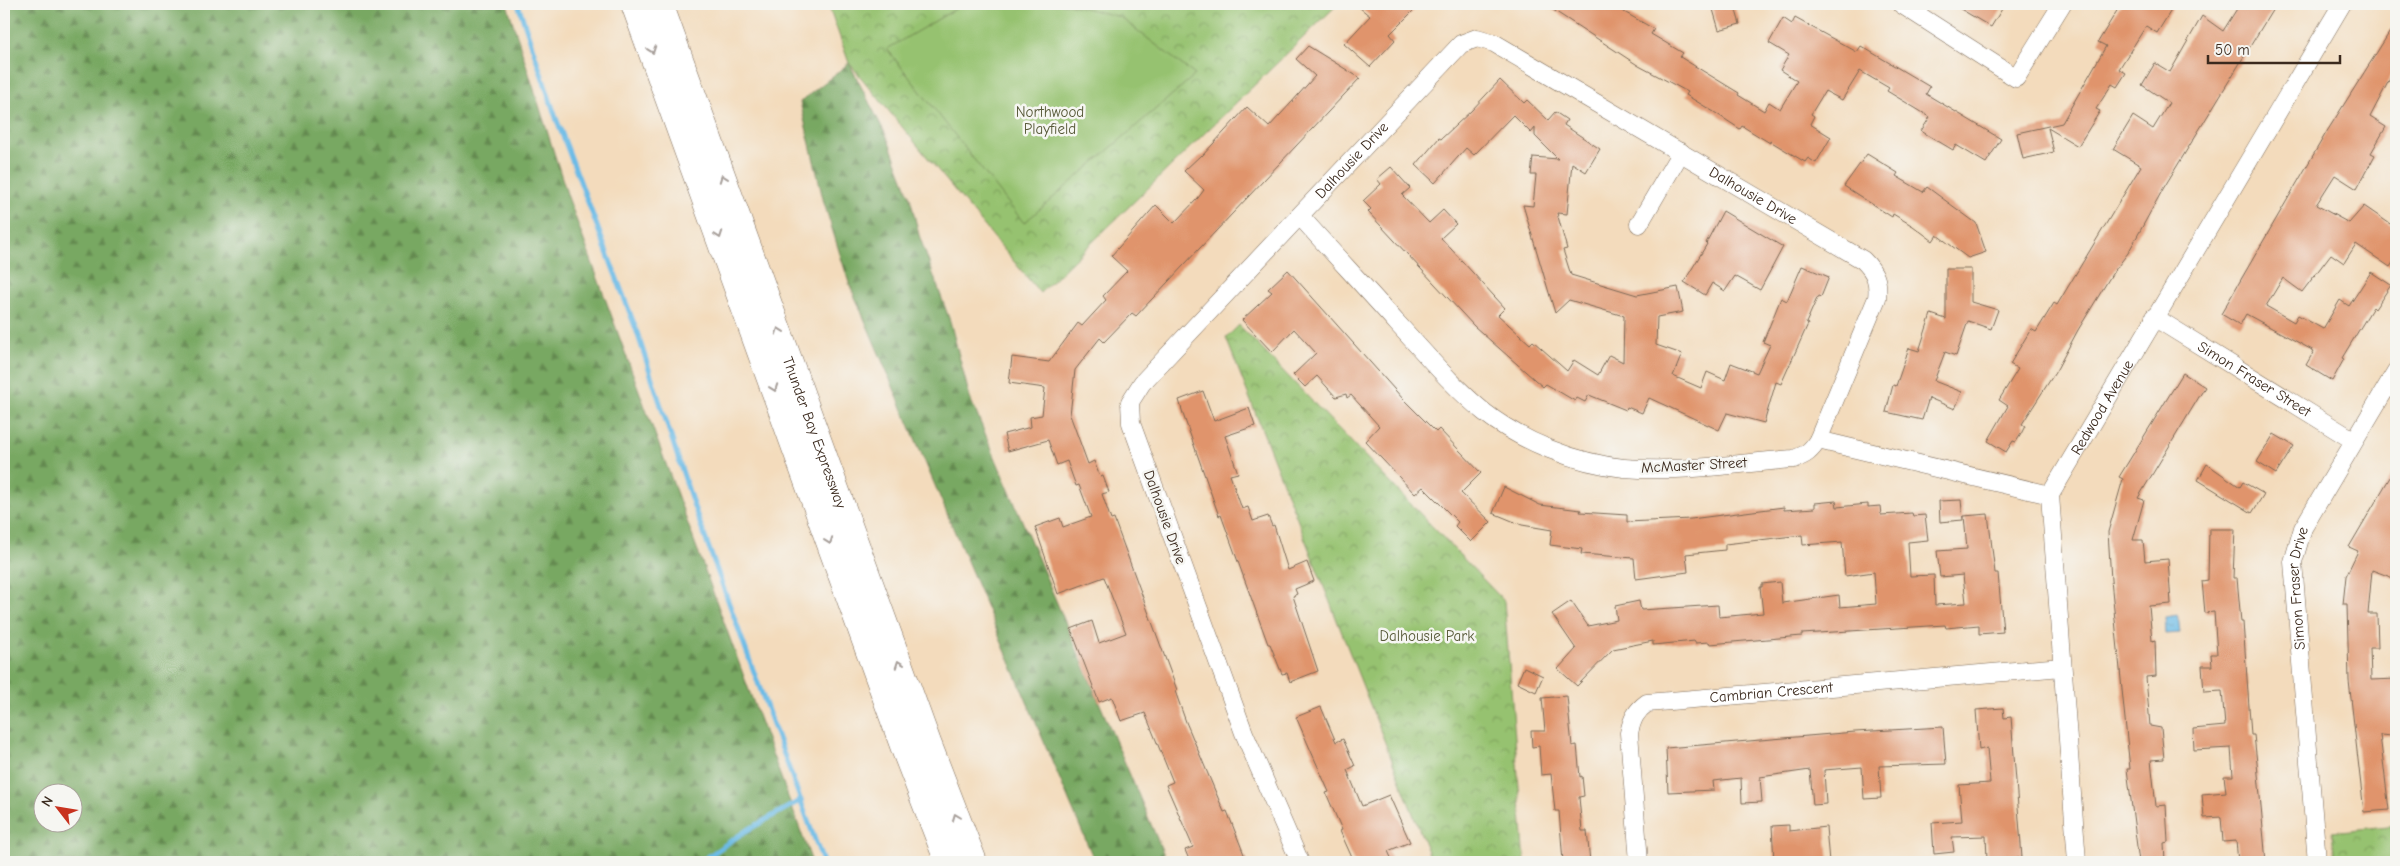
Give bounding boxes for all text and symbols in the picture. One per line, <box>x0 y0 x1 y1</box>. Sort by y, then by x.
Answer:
scale bar <box>2208 32 2340 64</box>
text: 50 m <box>2215 41 2250 59</box>
one-way arrow <box>646 45 656 53</box>
park label: Northwood Playfield <box>1016 103 1084 138</box>
street label: Dalhousie Drive <box>1311 118 1392 202</box>
street label: Dalhousie Drive <box>1706 163 1801 228</box>
one-way arrow <box>719 174 729 183</box>
one-way arrow <box>713 230 723 239</box>
one-way arrow <box>774 327 784 335</box>
street label: Simon Fraser Street <box>2194 337 2315 421</box>
street label: Thunder Bay Expressway <box>779 354 850 511</box>
street label: Redwood Avenue <box>2067 356 2138 458</box>
one-way arrow <box>768 383 778 392</box>
street label: McMaster Street <box>1640 453 1748 477</box>
street label: Dalhousie Drive <box>1140 468 1190 567</box>
street label: Simon Fraser Drive <box>2284 524 2312 651</box>
one-way arrow <box>823 536 833 545</box>
park label: Dalhousie Park <box>1380 627 1475 645</box>
one-way arrow <box>895 661 905 669</box>
street label: Cambrian Crescent <box>1709 678 1834 707</box>
north arrow <box>32 784 82 834</box>
text: N <box>38 793 57 810</box>
one-way arrow <box>951 813 962 822</box>

